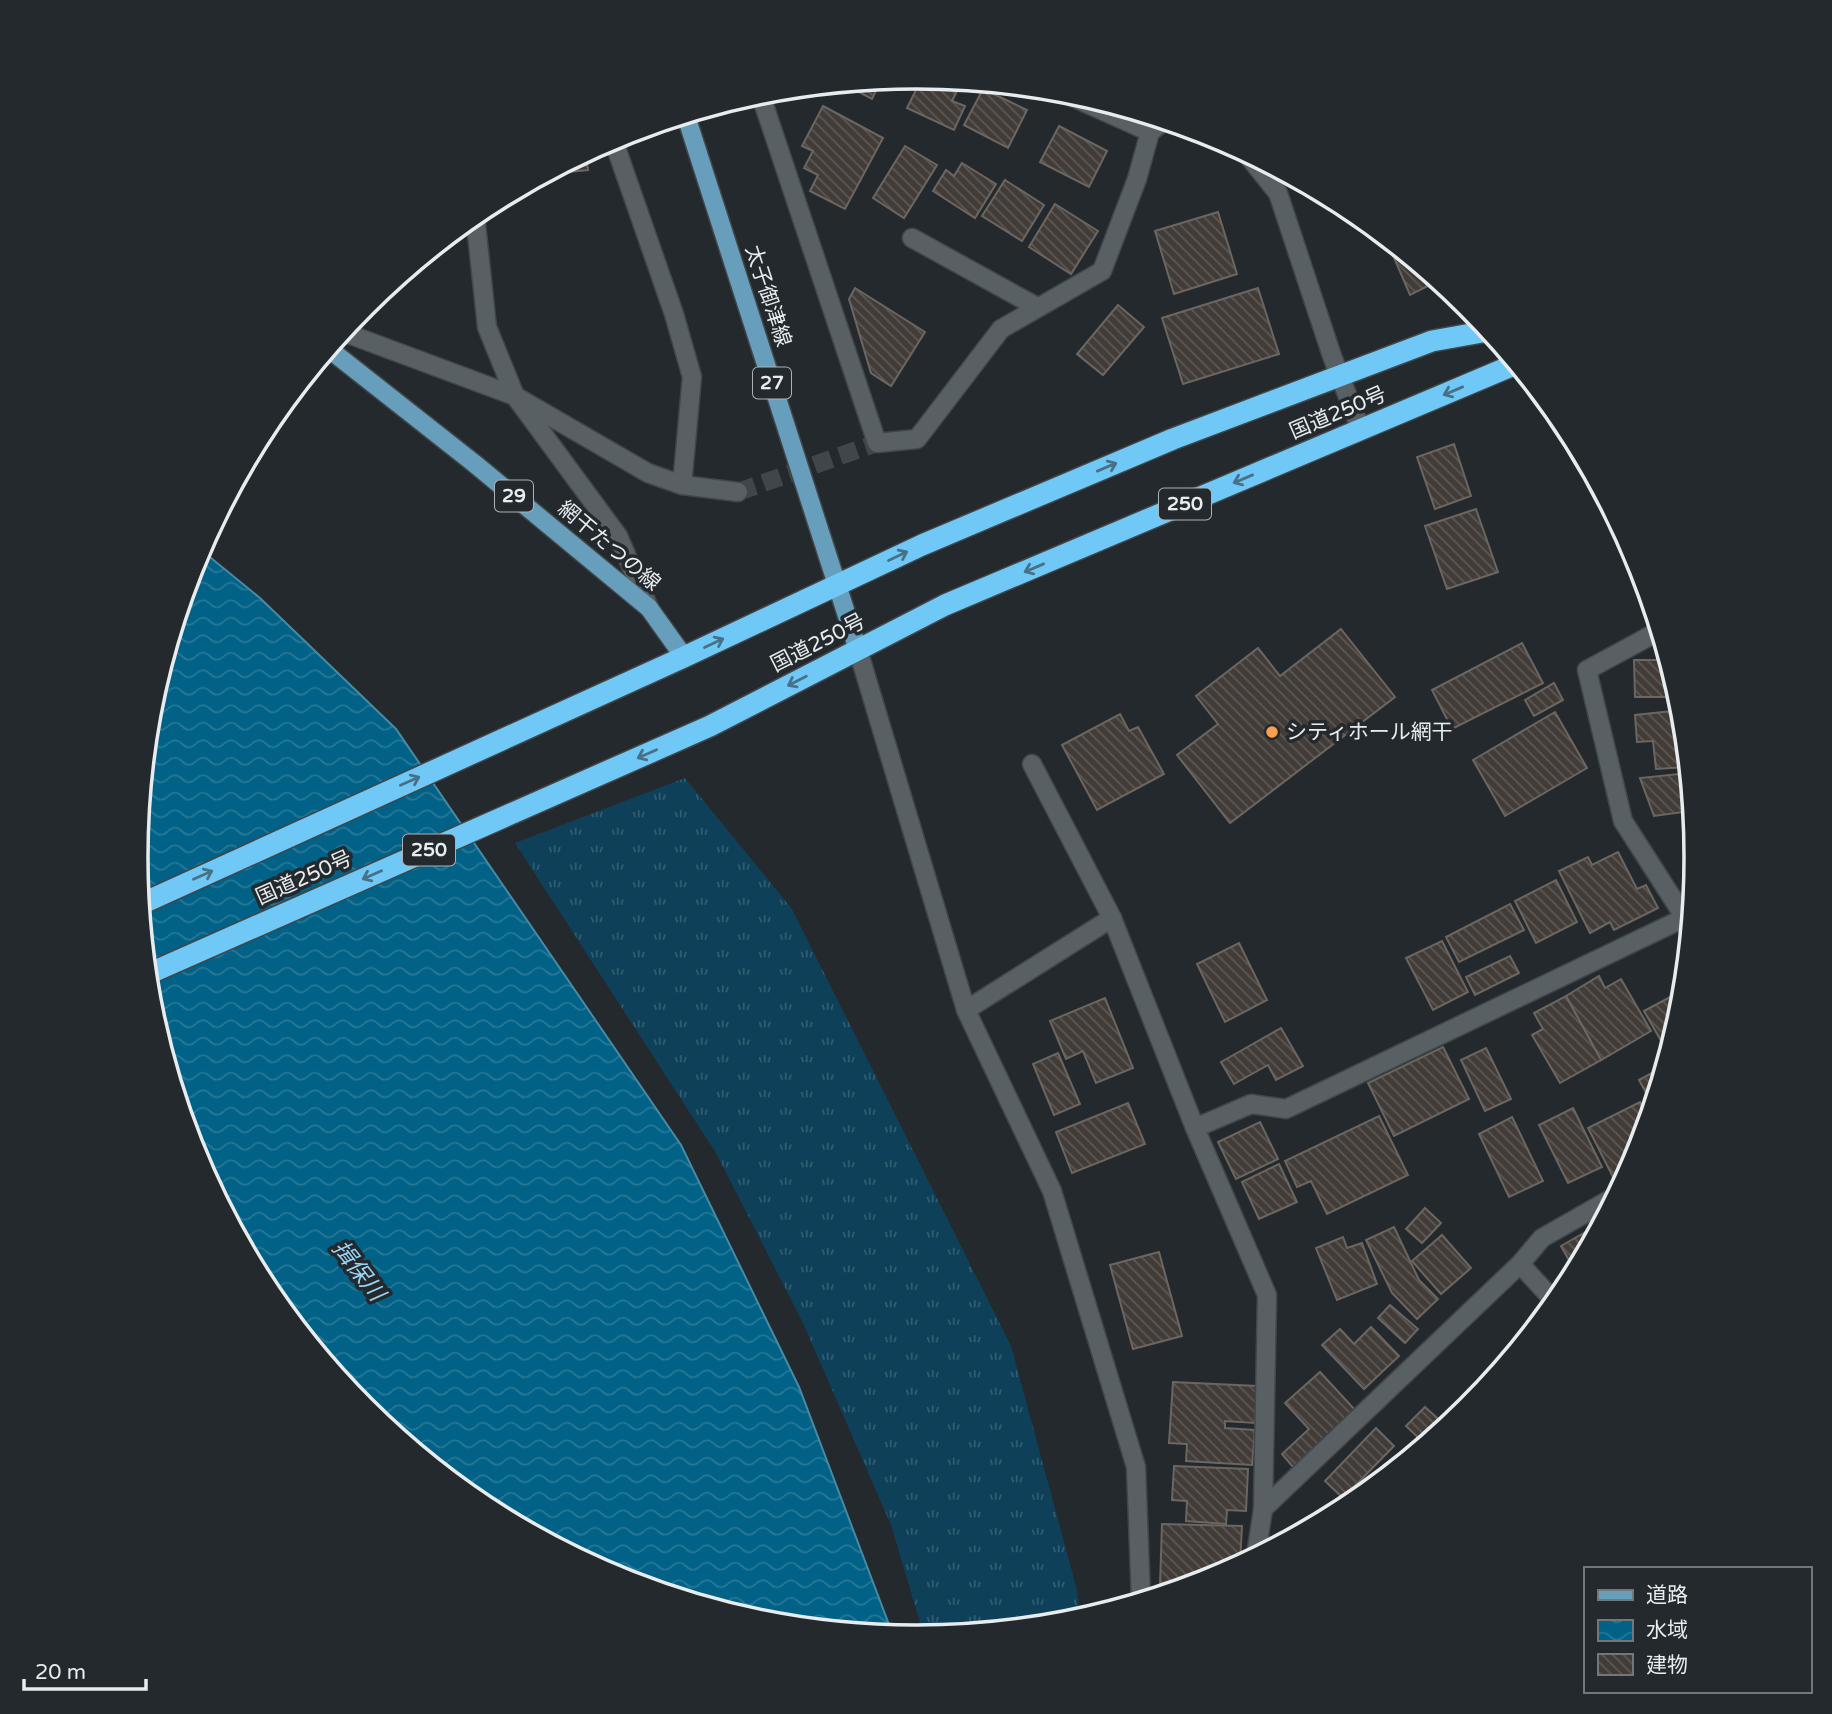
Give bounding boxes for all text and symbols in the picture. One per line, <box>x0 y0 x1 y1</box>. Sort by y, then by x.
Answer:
street label: 太子御津線 <box>740 242 796 350</box>
road number: 27 <box>753 368 791 398</box>
street label: 国道250号 <box>1286 381 1390 445</box>
one-way arrow <box>1443 385 1464 398</box>
one-way arrow <box>1096 460 1118 473</box>
one-way arrow <box>1233 474 1255 487</box>
road number: 29 <box>495 481 533 512</box>
road number: 250 <box>1159 489 1211 520</box>
street label: 網干たつの線 <box>553 496 665 596</box>
one-way arrow <box>887 549 908 563</box>
one-way arrow <box>1023 562 1045 575</box>
street label: 国道250号 <box>767 609 869 677</box>
one-way arrow <box>703 636 724 649</box>
one-way arrow <box>787 675 808 689</box>
place label: シティホール網干 <box>1286 720 1453 745</box>
marker: シティホール網干 <box>1264 724 1280 740</box>
one-way arrow <box>637 748 658 761</box>
one-way arrow <box>399 774 420 787</box>
road number: 250 <box>403 834 455 866</box>
street label: 国道250号 <box>252 846 356 910</box>
one-way arrow <box>192 868 213 881</box>
one-way arrow <box>362 869 383 882</box>
water label: 揖保川 <box>326 1235 392 1309</box>
legend <box>1584 1567 1811 1693</box>
text: 道路 <box>1646 1583 1688 1608</box>
text: 水域 <box>1646 1618 1688 1643</box>
scale bar <box>24 1648 147 1692</box>
text: 建物 <box>1646 1653 1688 1678</box>
text: 20 m <box>35 1660 86 1685</box>

